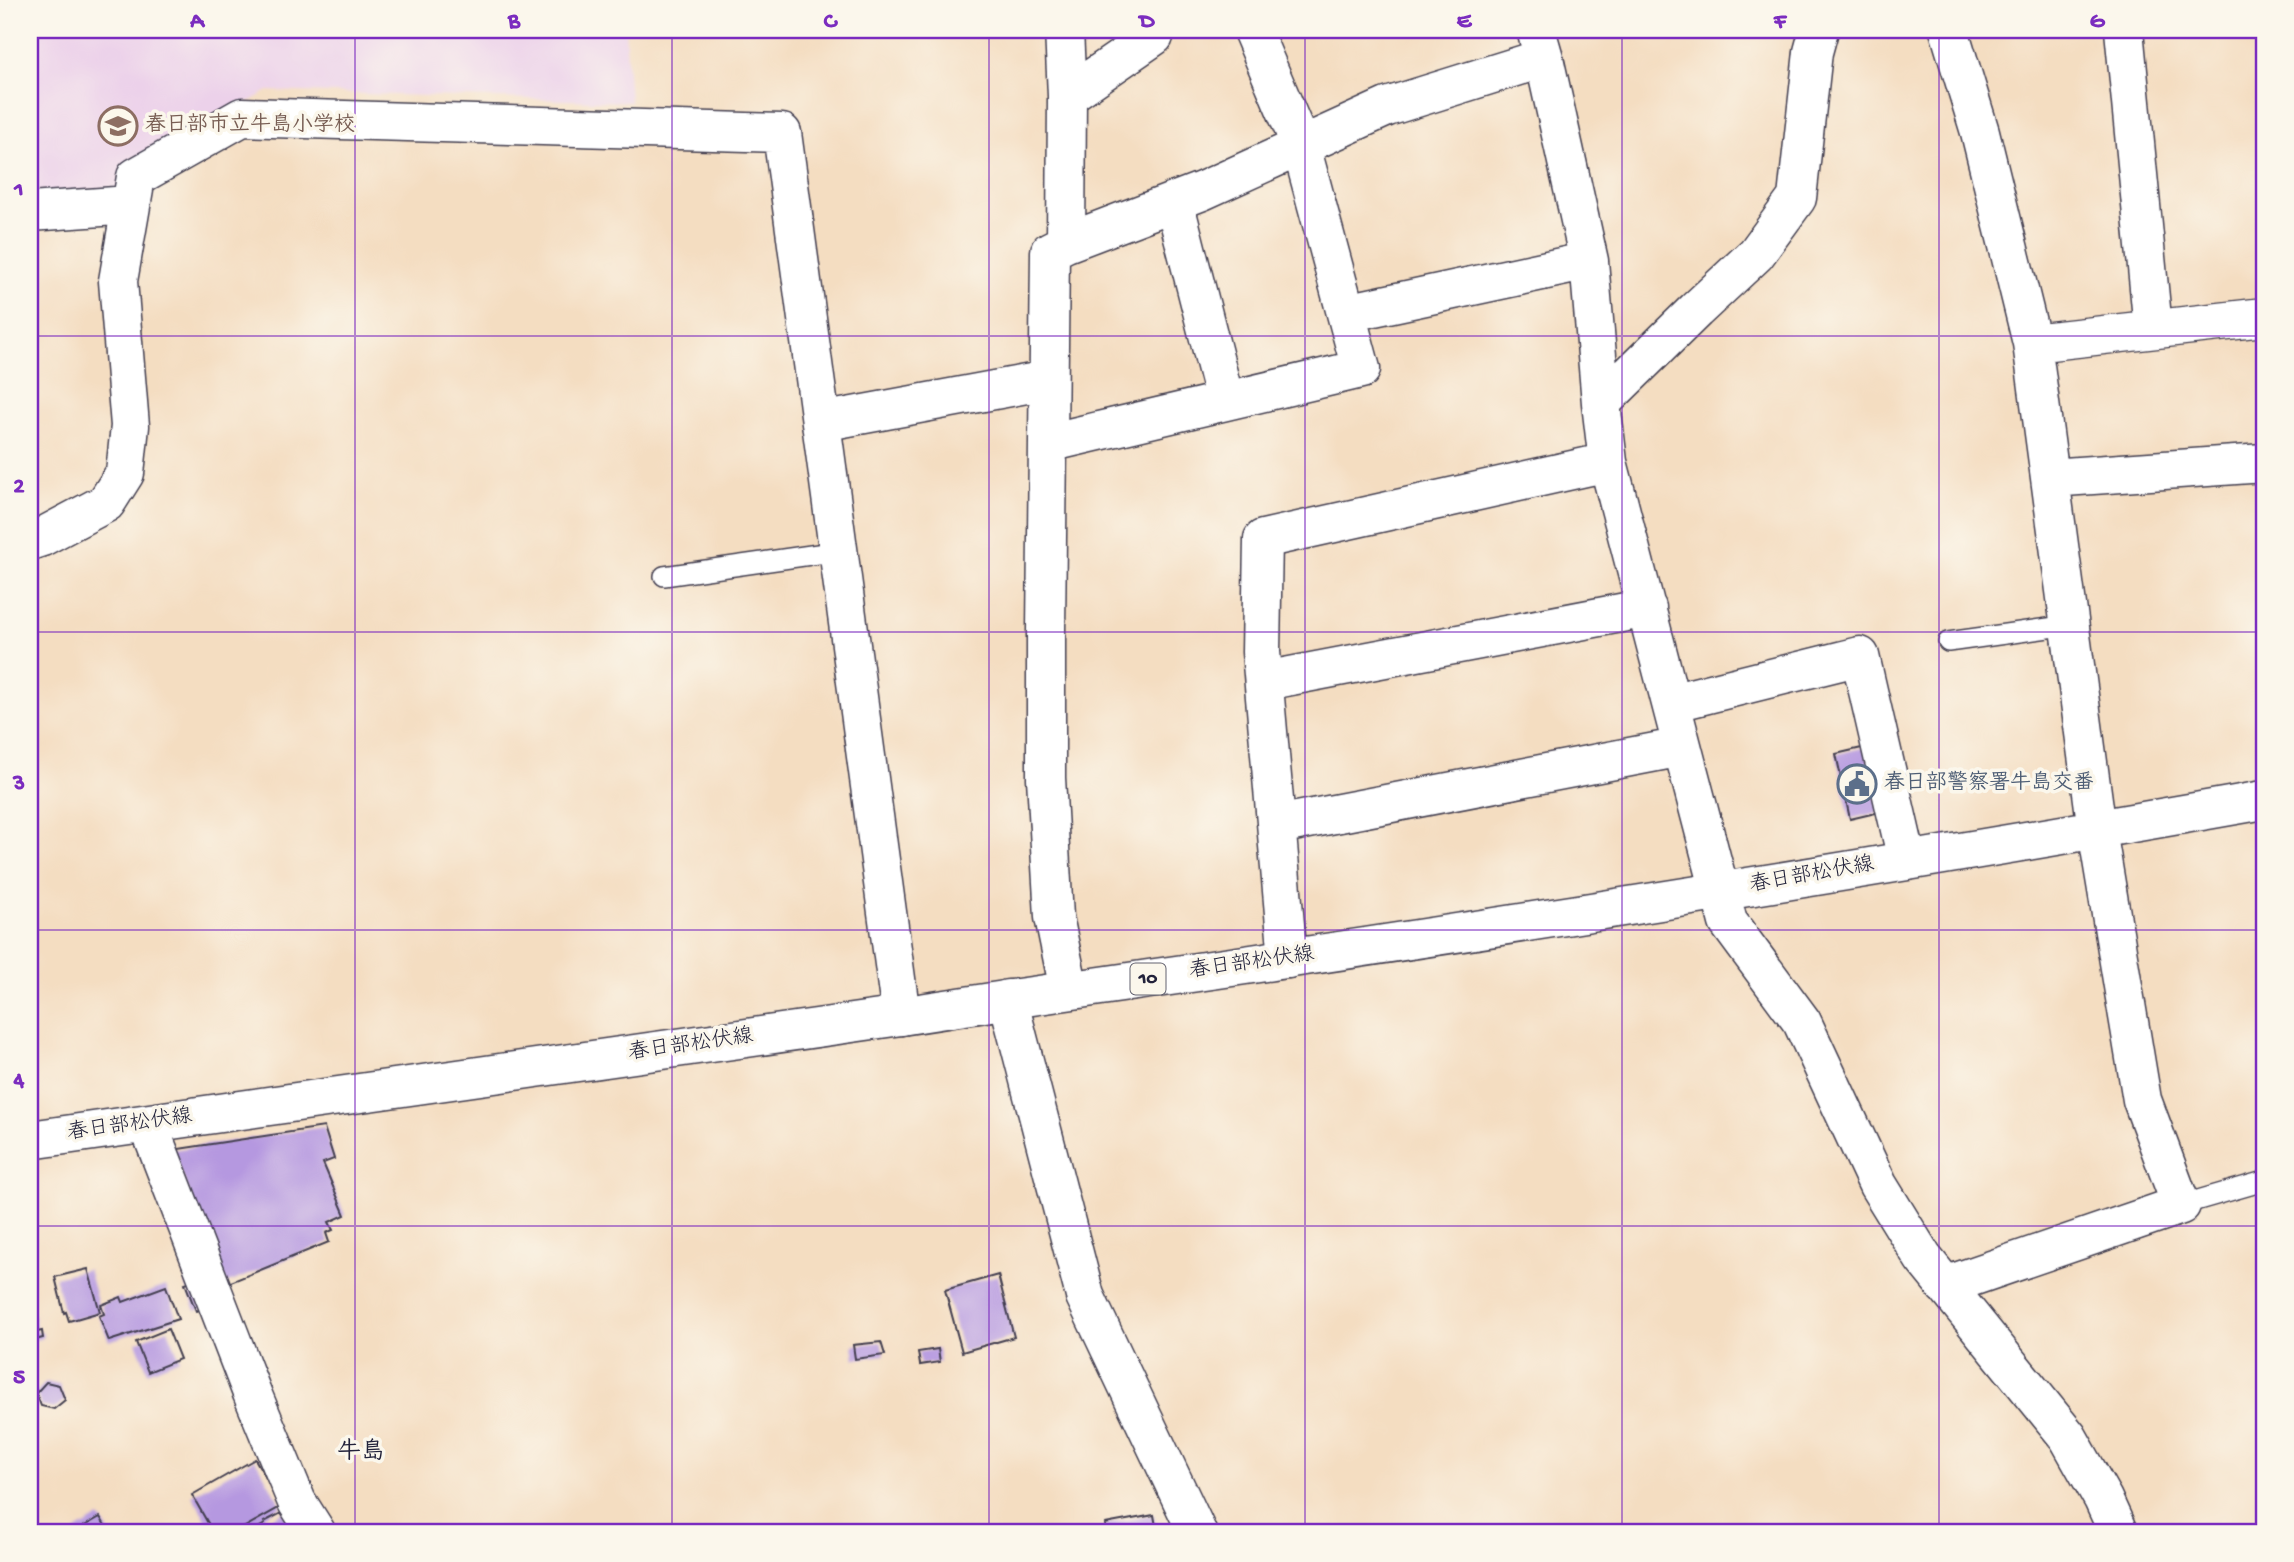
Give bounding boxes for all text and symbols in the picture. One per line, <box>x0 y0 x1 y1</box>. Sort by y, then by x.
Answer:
text: A <box>189 9 205 36</box>
text: B <box>507 9 521 36</box>
text: C <box>824 9 839 36</box>
text: D <box>1138 9 1156 36</box>
text: E <box>1457 9 1473 36</box>
text: F <box>1773 9 1788 36</box>
text: G <box>2090 9 2106 36</box>
school or university icon: 春日部市立牛島小学校 <box>97 105 139 147</box>
place label: 春日部市立牛島小学校 <box>145 112 355 139</box>
text: 1 <box>13 177 24 204</box>
text: 2 <box>13 474 25 501</box>
public building icon: 春日部警察署牛島交番 <box>1836 763 1878 805</box>
place label: 春日部警察署牛島交番 <box>1884 770 2094 797</box>
text: 3 <box>12 771 25 798</box>
street label: 春日部松伏線 <box>1747 851 1876 899</box>
street label: 春日部松伏線 <box>1188 941 1316 985</box>
road number: 10 <box>1130 964 1166 995</box>
street label: 春日部松伏線 <box>627 1023 755 1067</box>
text: 4 <box>13 1068 25 1095</box>
street label: 春日部松伏線 <box>66 1103 194 1147</box>
text: 5 <box>13 1365 25 1392</box>
district label: 牛島 <box>337 1438 385 1468</box>

